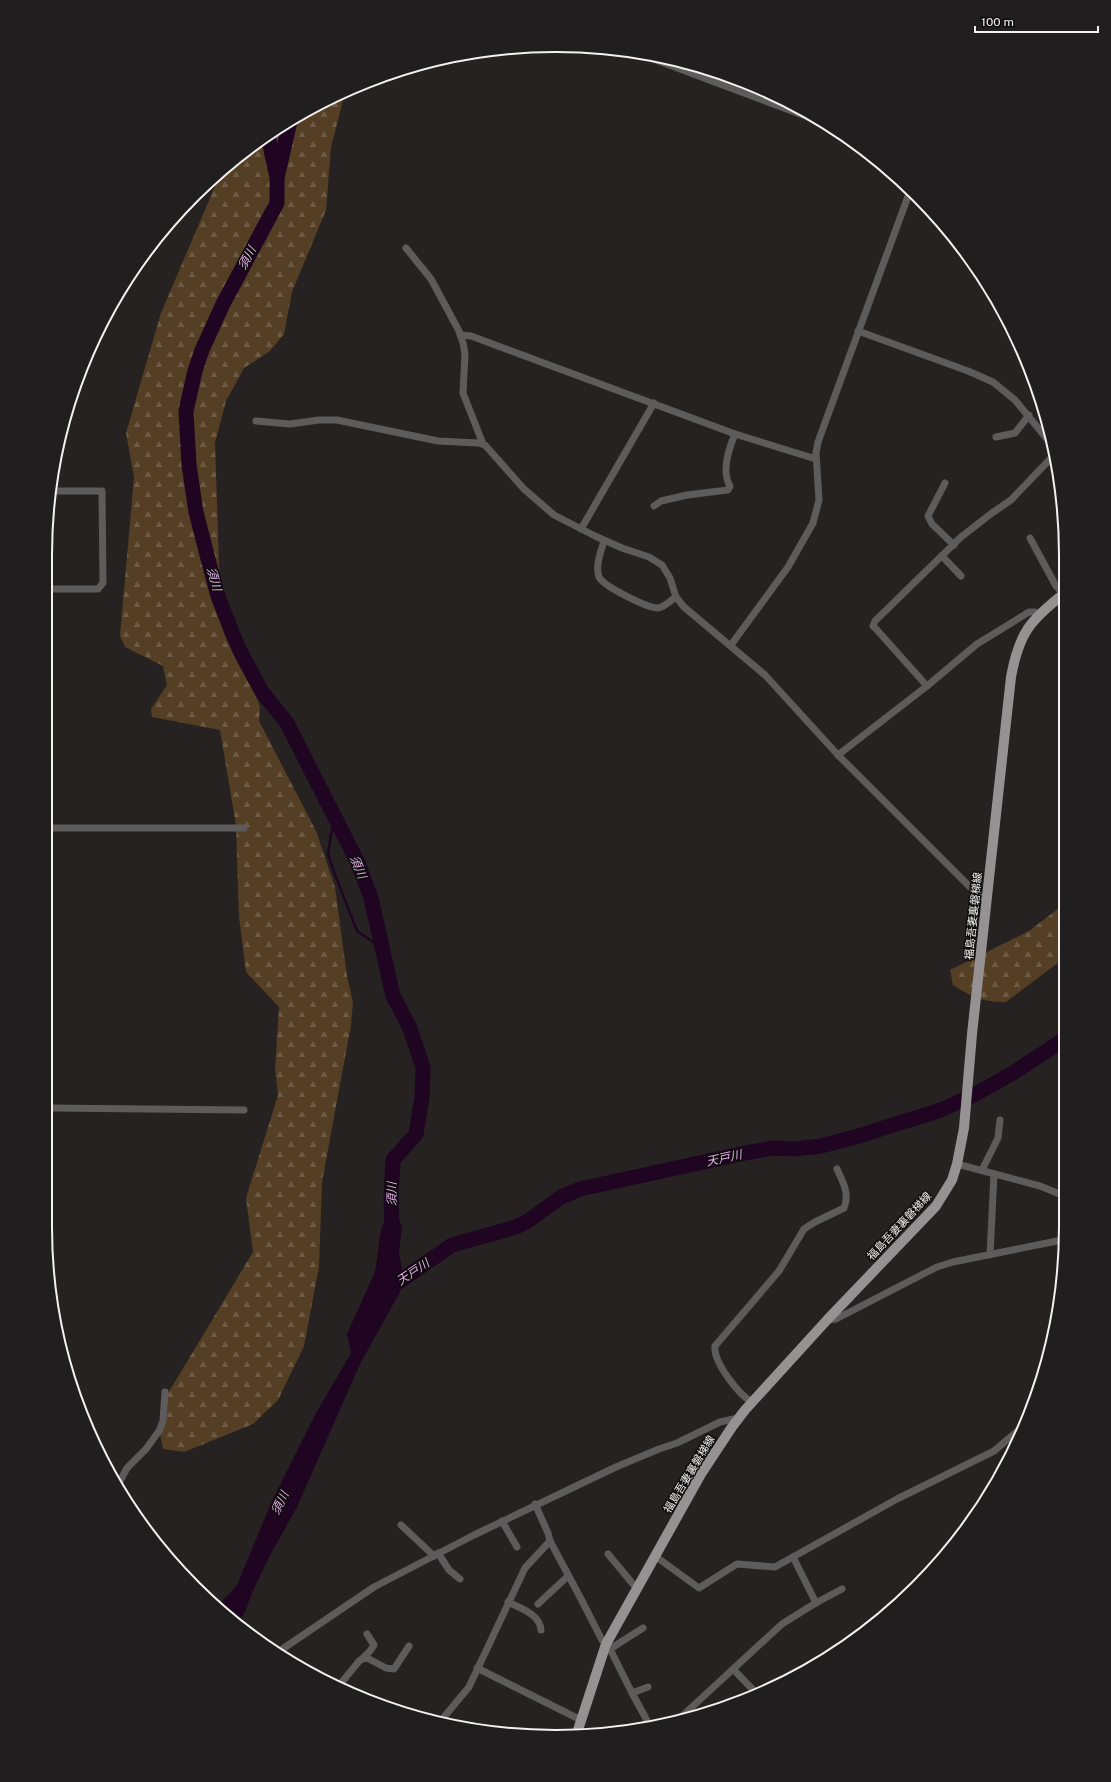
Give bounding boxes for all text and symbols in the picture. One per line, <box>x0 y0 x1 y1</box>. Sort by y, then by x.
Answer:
scale bar <box>975 8 1098 34</box>
text: 100 m <box>981 15 1014 29</box>
water label: 須川 <box>235 242 260 272</box>
water label: 須川 <box>204 566 224 594</box>
water label: 須川 <box>347 853 370 883</box>
street label: 福島吾妻裏磐梯線 <box>962 872 984 960</box>
water label: 天戸川 <box>705 1147 745 1169</box>
water label: 須川 <box>385 1180 399 1206</box>
street label: 福島吾妻裏磐梯線 <box>865 1190 933 1262</box>
water label: 天戸川 <box>394 1255 433 1288</box>
street label: 福島吾妻裏磐梯線 <box>661 1433 717 1515</box>
water label: 須川 <box>269 1487 292 1517</box>

